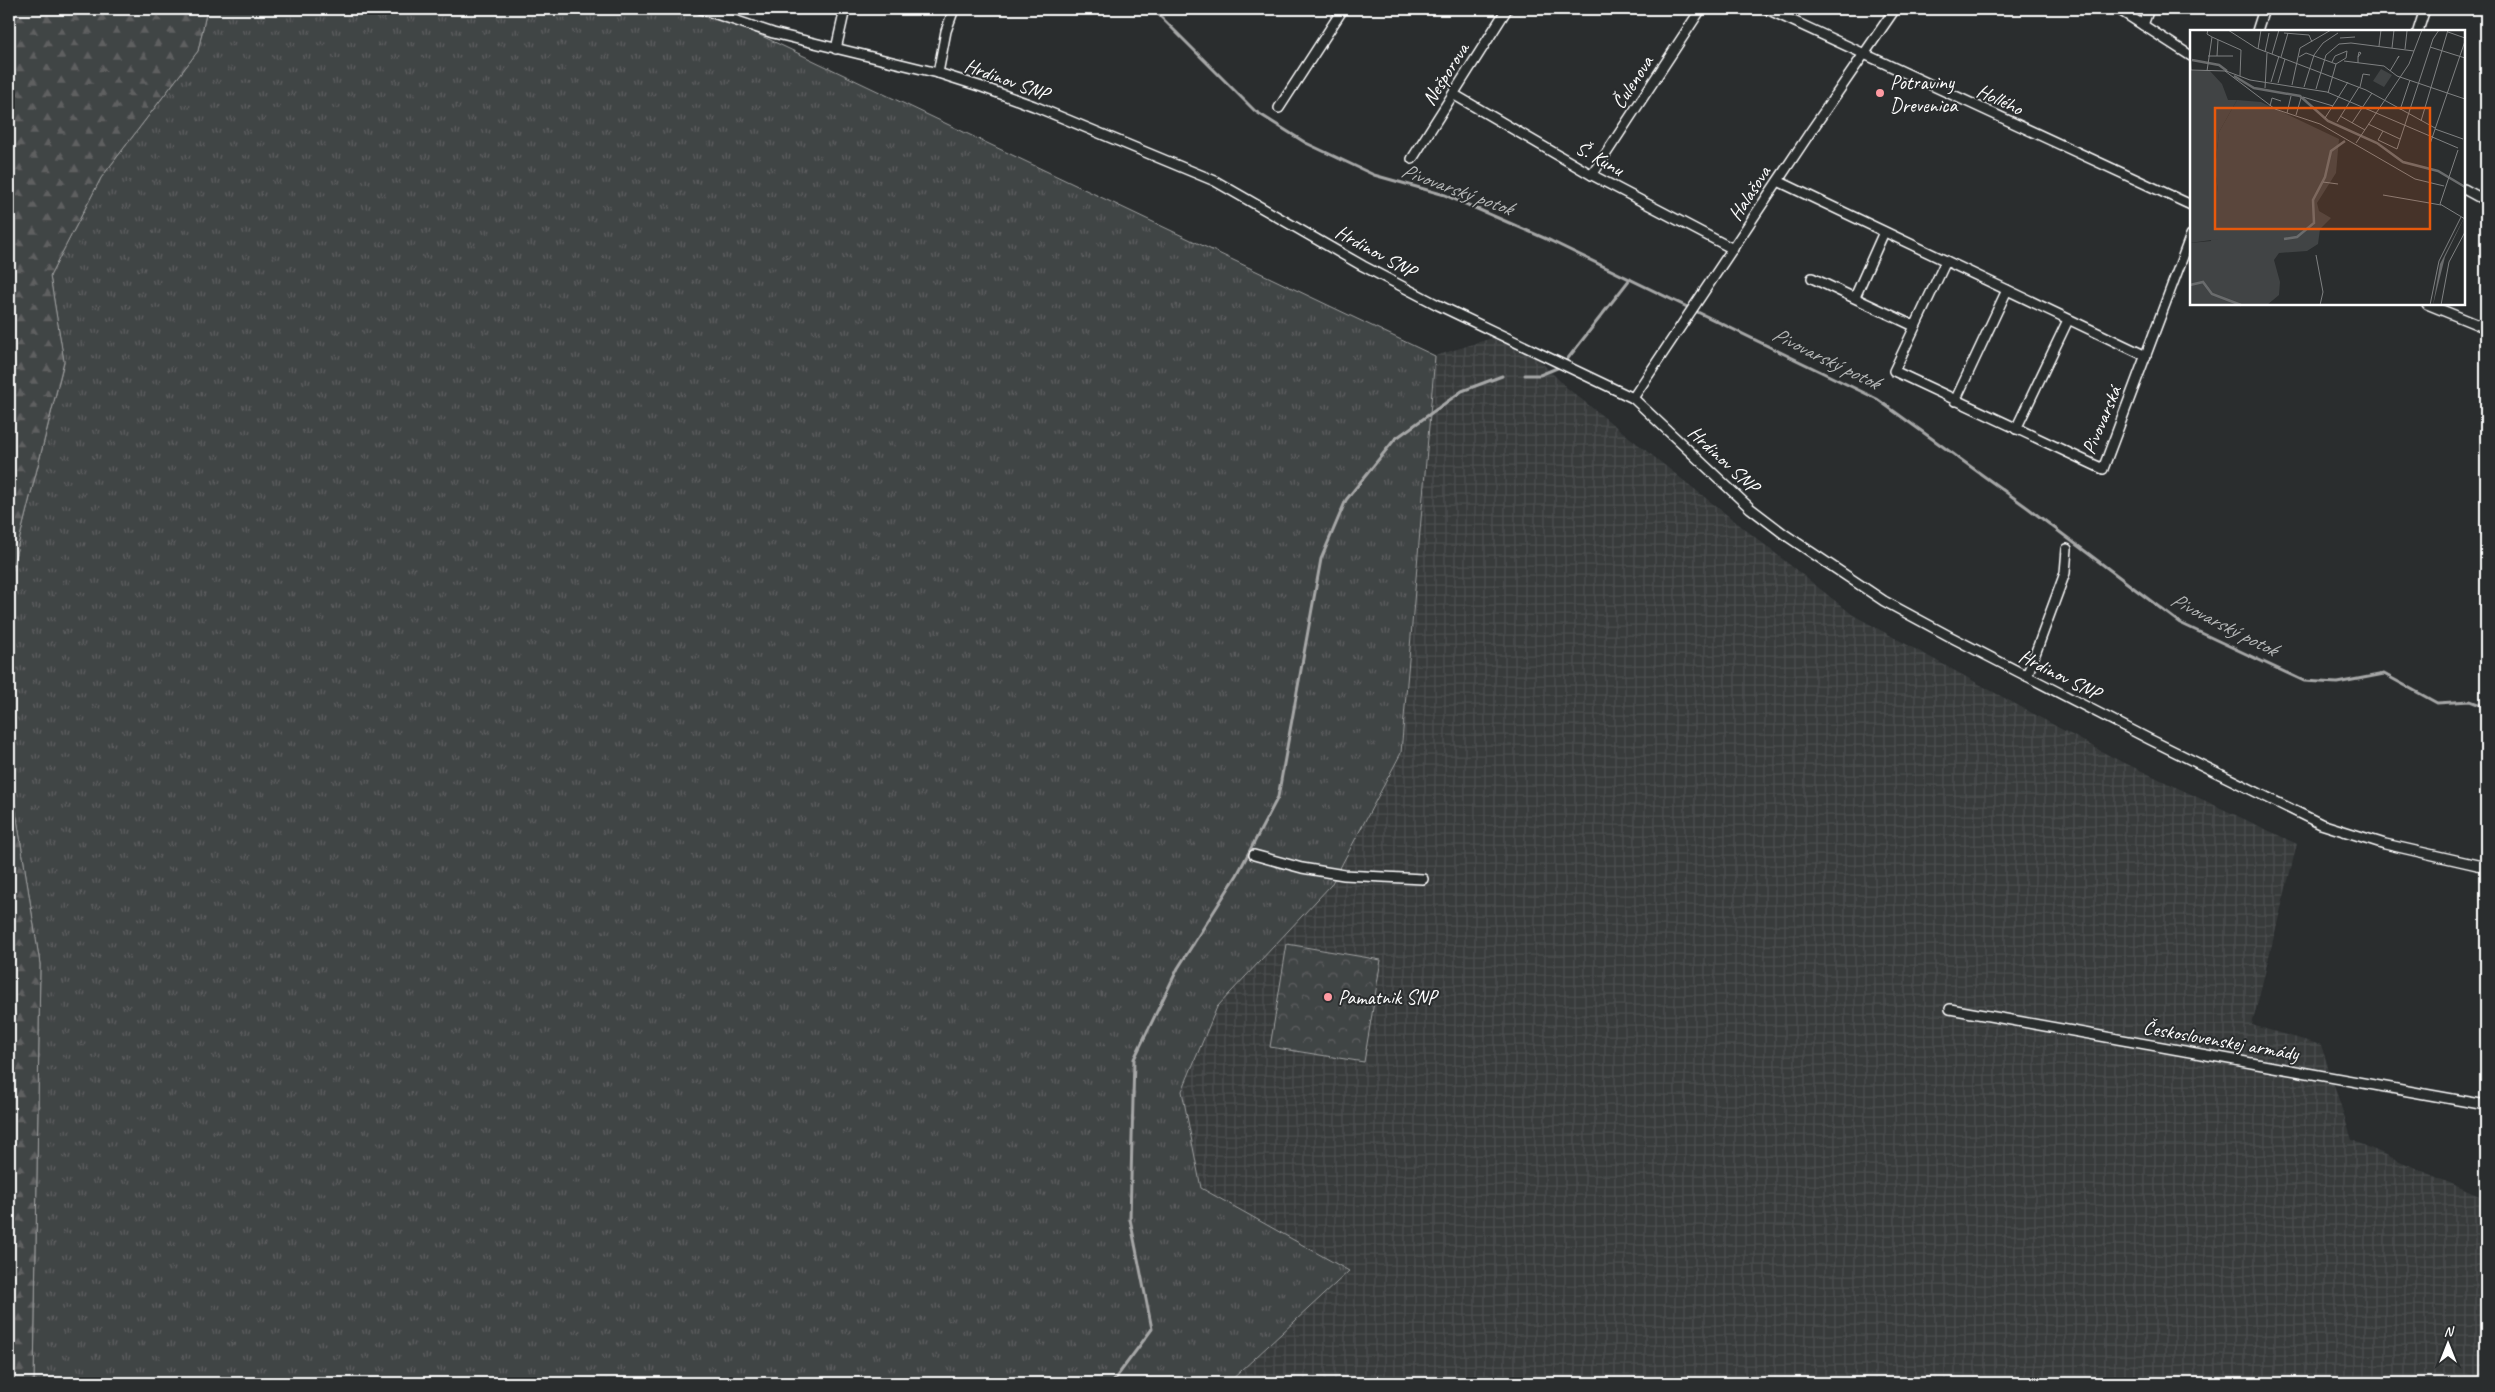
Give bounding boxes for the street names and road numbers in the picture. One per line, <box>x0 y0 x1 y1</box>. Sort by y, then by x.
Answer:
street label: Nešporova <box>1416 37 1475 110</box>
street label: Čulenova <box>1606 50 1660 114</box>
street label: Hrdinov SNP <box>961 53 1055 107</box>
street label: Hollého <box>1973 78 2028 121</box>
street label: Š. Kunu <box>1571 135 1630 183</box>
street label: Halašova <box>1723 160 1777 225</box>
street label: Hrdinov SNP <box>1331 219 1423 285</box>
street label: Pivovarská <box>2076 380 2128 458</box>
street label: Hrdinov SNP <box>1683 420 1766 500</box>
street label: Hrdinov SNP <box>2015 643 2107 707</box>
street label: Československej armády <box>2141 1015 2302 1067</box>

